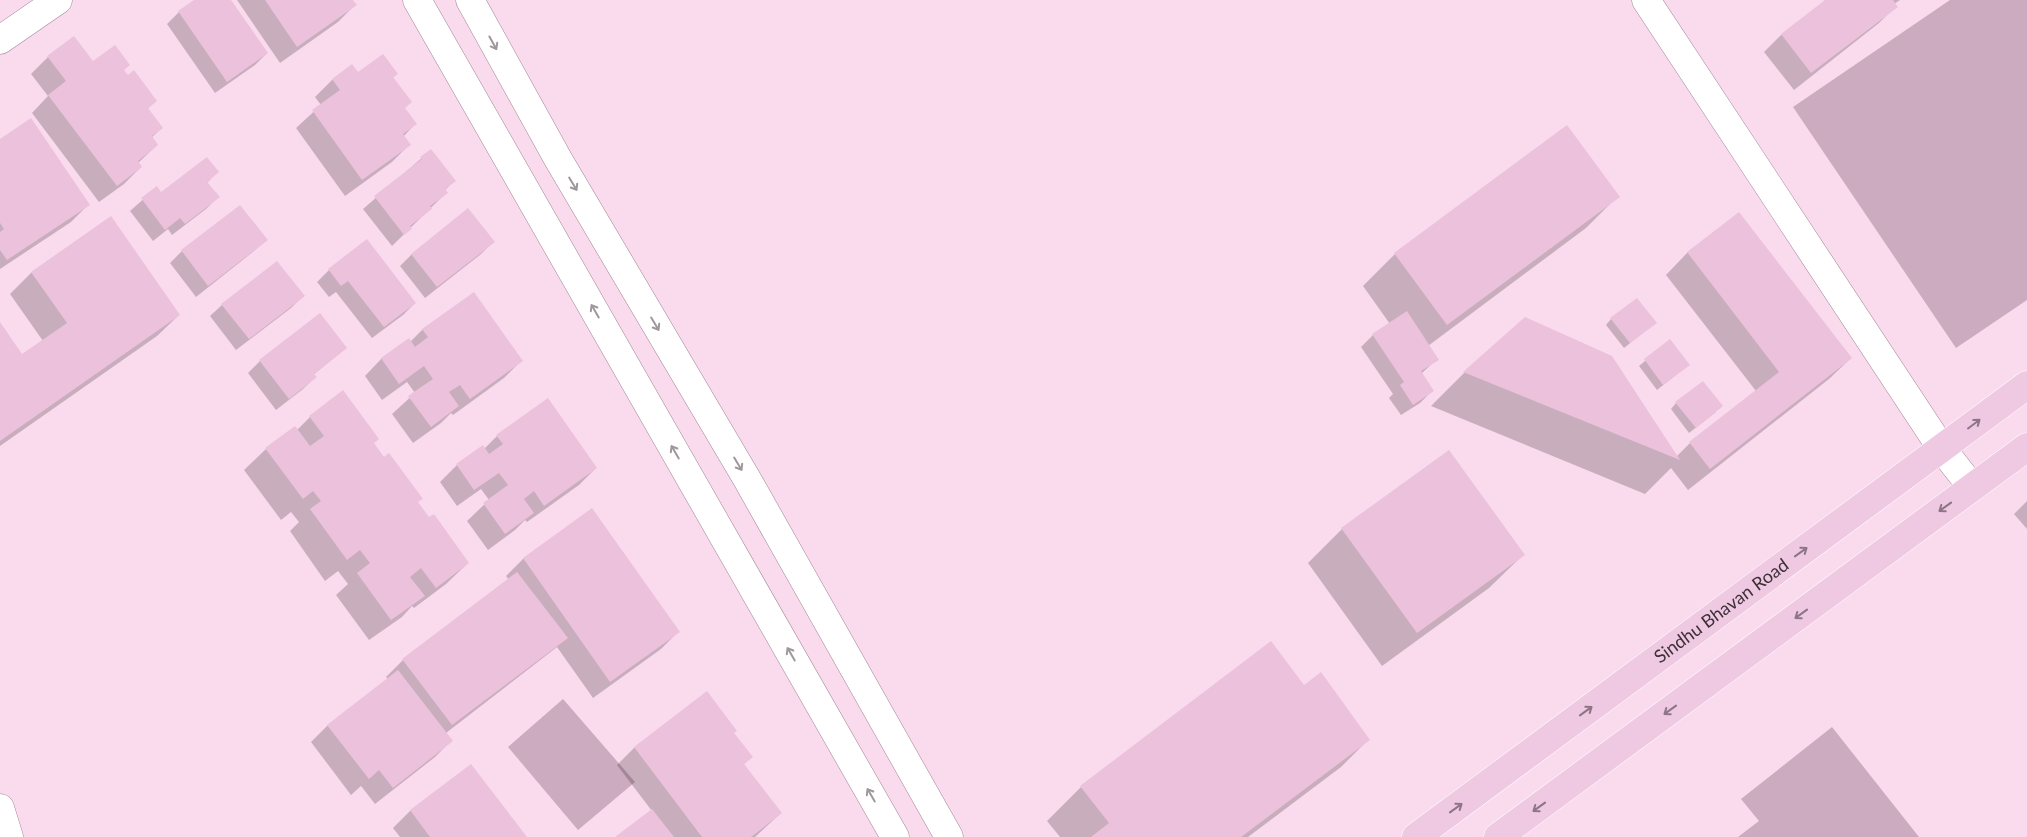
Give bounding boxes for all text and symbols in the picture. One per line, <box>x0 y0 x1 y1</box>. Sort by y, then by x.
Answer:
one-way arrow <box>489 35 499 49</box>
one-way arrow <box>568 177 578 191</box>
one-way arrow <box>589 304 599 318</box>
one-way arrow <box>651 317 661 331</box>
one-way arrow <box>1967 419 1981 429</box>
one-way arrow <box>670 445 680 459</box>
one-way arrow <box>733 457 743 471</box>
one-way arrow <box>1939 502 1953 512</box>
one-way arrow <box>1794 547 1808 557</box>
street label: Sindhu Bhavan Road <box>1649 553 1792 667</box>
one-way arrow <box>1794 609 1808 619</box>
one-way arrow <box>785 647 795 661</box>
one-way arrow <box>1663 705 1677 715</box>
one-way arrow <box>1579 706 1592 717</box>
one-way arrow <box>866 788 876 802</box>
one-way arrow <box>1533 801 1546 812</box>
one-way arrow <box>1449 803 1463 813</box>

